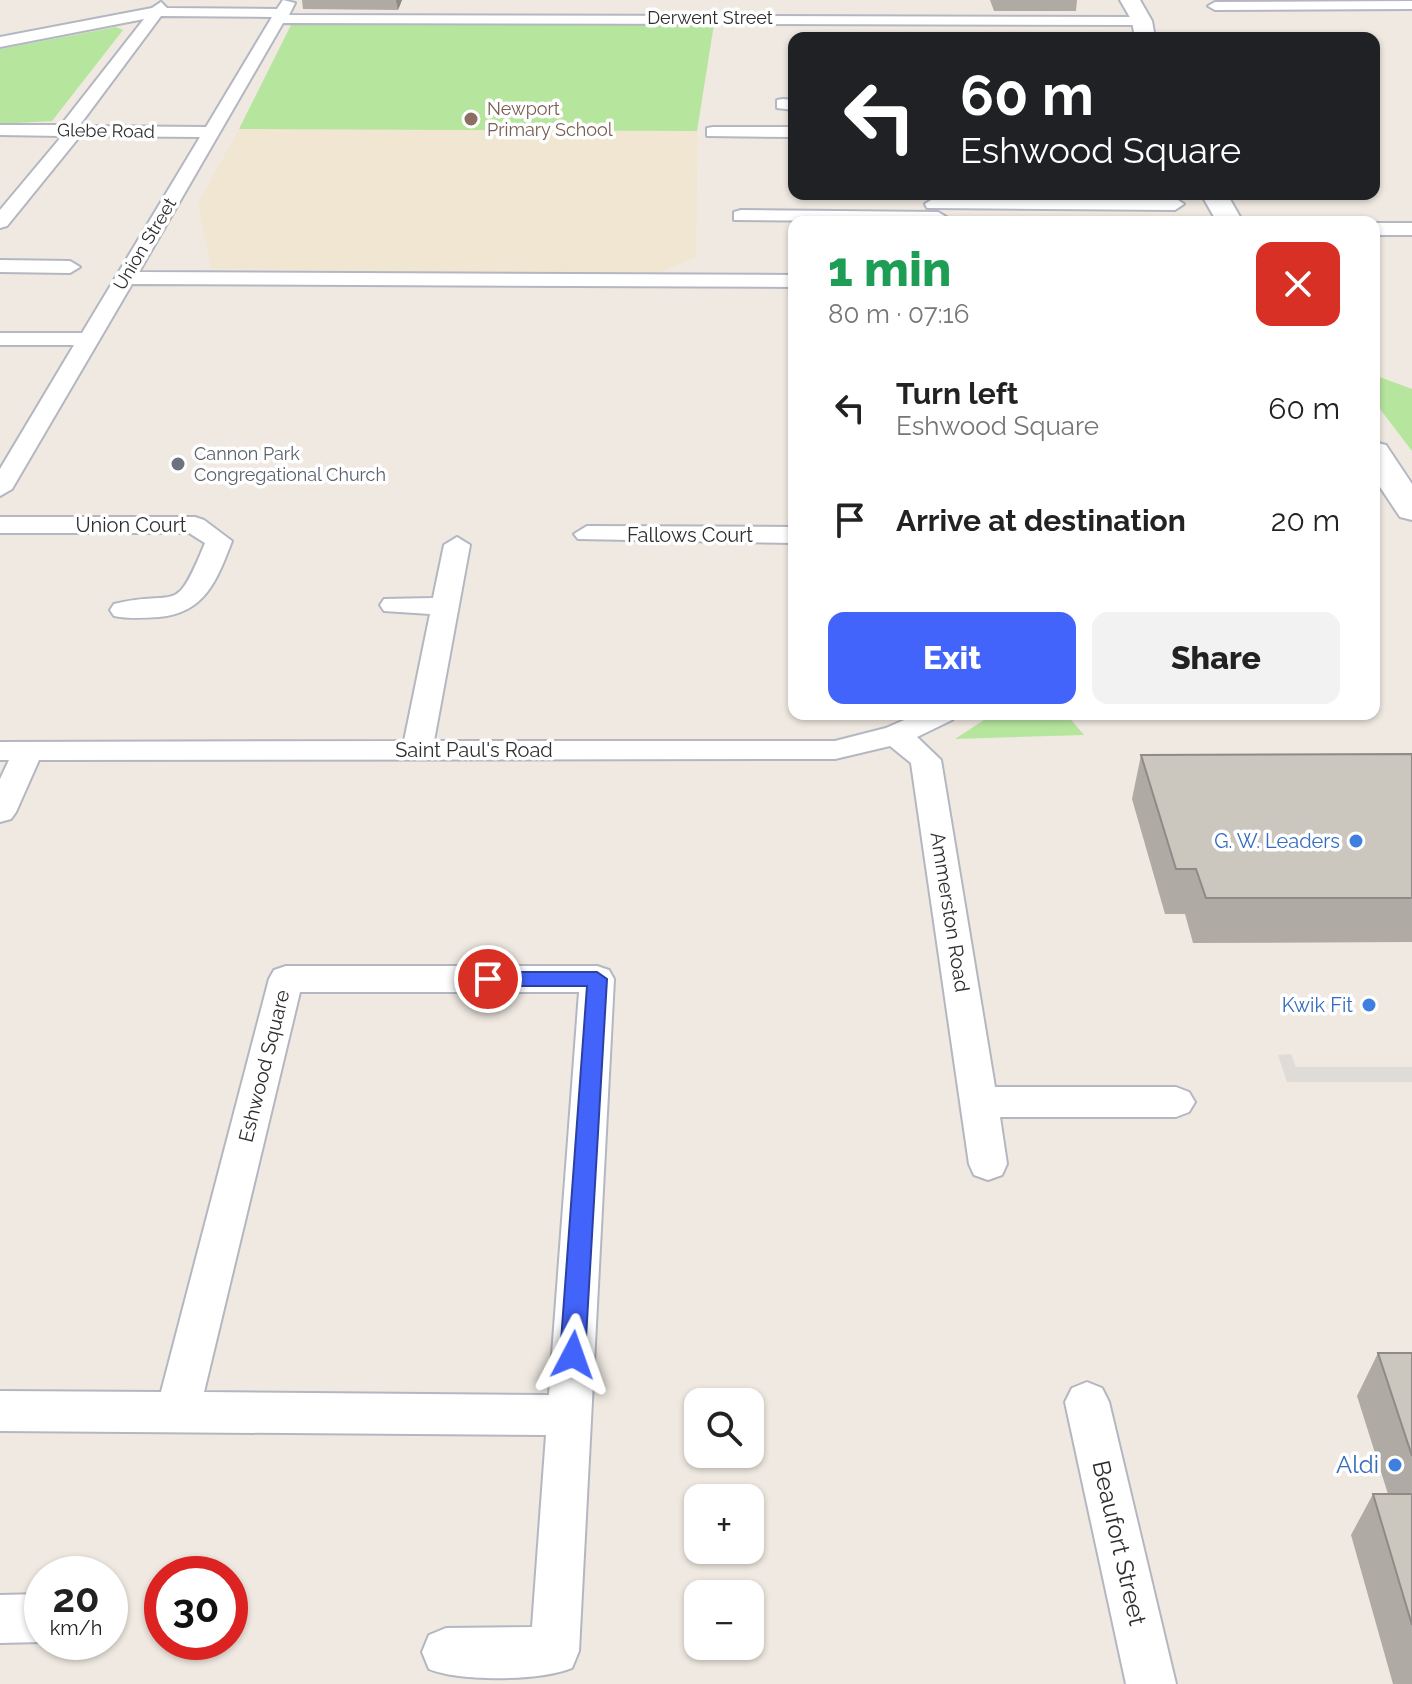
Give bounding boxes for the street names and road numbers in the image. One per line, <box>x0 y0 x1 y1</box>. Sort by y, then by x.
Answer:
street label: Derwent Street <box>647 7 773 28</box>
street label: Glebe Road <box>57 119 155 142</box>
street label: Union Street <box>109 194 180 294</box>
street label: Union Court <box>76 513 187 537</box>
street label: Fallows Court <box>627 523 753 547</box>
street label: Saint Paul's Road <box>395 738 553 762</box>
street label: Ammerston Road <box>925 830 975 994</box>
street label: Eshwood Square <box>233 987 295 1145</box>
street label: Beaufort Street <box>1086 1458 1153 1628</box>

